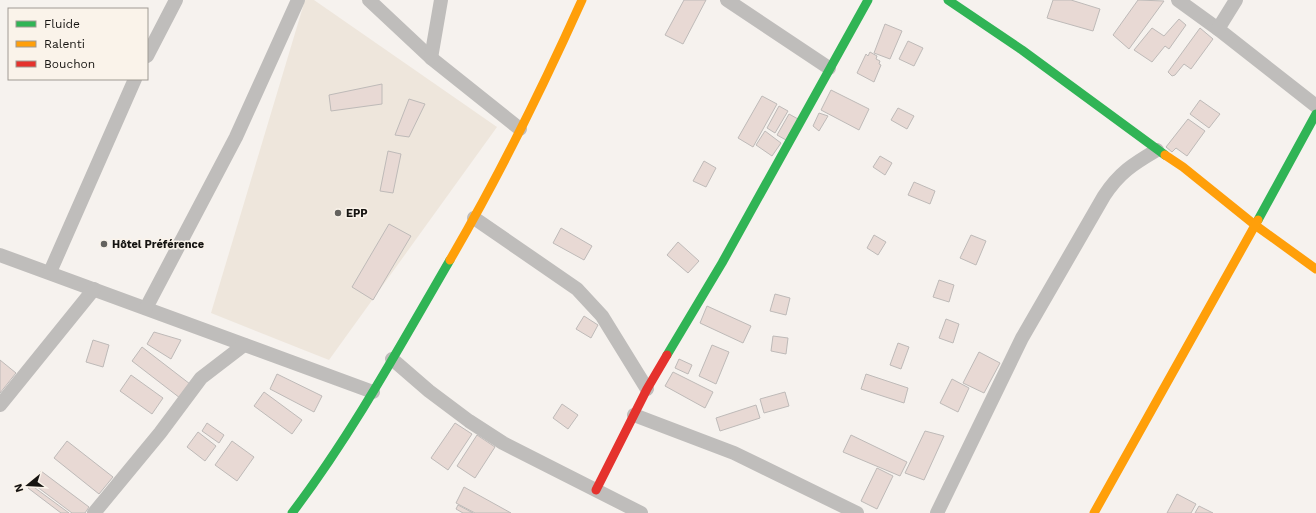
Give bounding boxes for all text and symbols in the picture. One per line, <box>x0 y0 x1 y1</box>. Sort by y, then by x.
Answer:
legend <box>8 8 148 80</box>
text: Fluide <box>44 17 80 31</box>
text: Ralenti <box>44 37 85 51</box>
text: Bouchon <box>44 57 95 71</box>
place label: EPP <box>346 207 368 220</box>
marker: EPP <box>333 208 343 218</box>
place label: Hôtel Préférence <box>112 238 204 251</box>
marker: Hôtel Préférence <box>99 239 109 249</box>
north arrow <box>8 465 48 505</box>
text: N <box>12 482 26 494</box>

